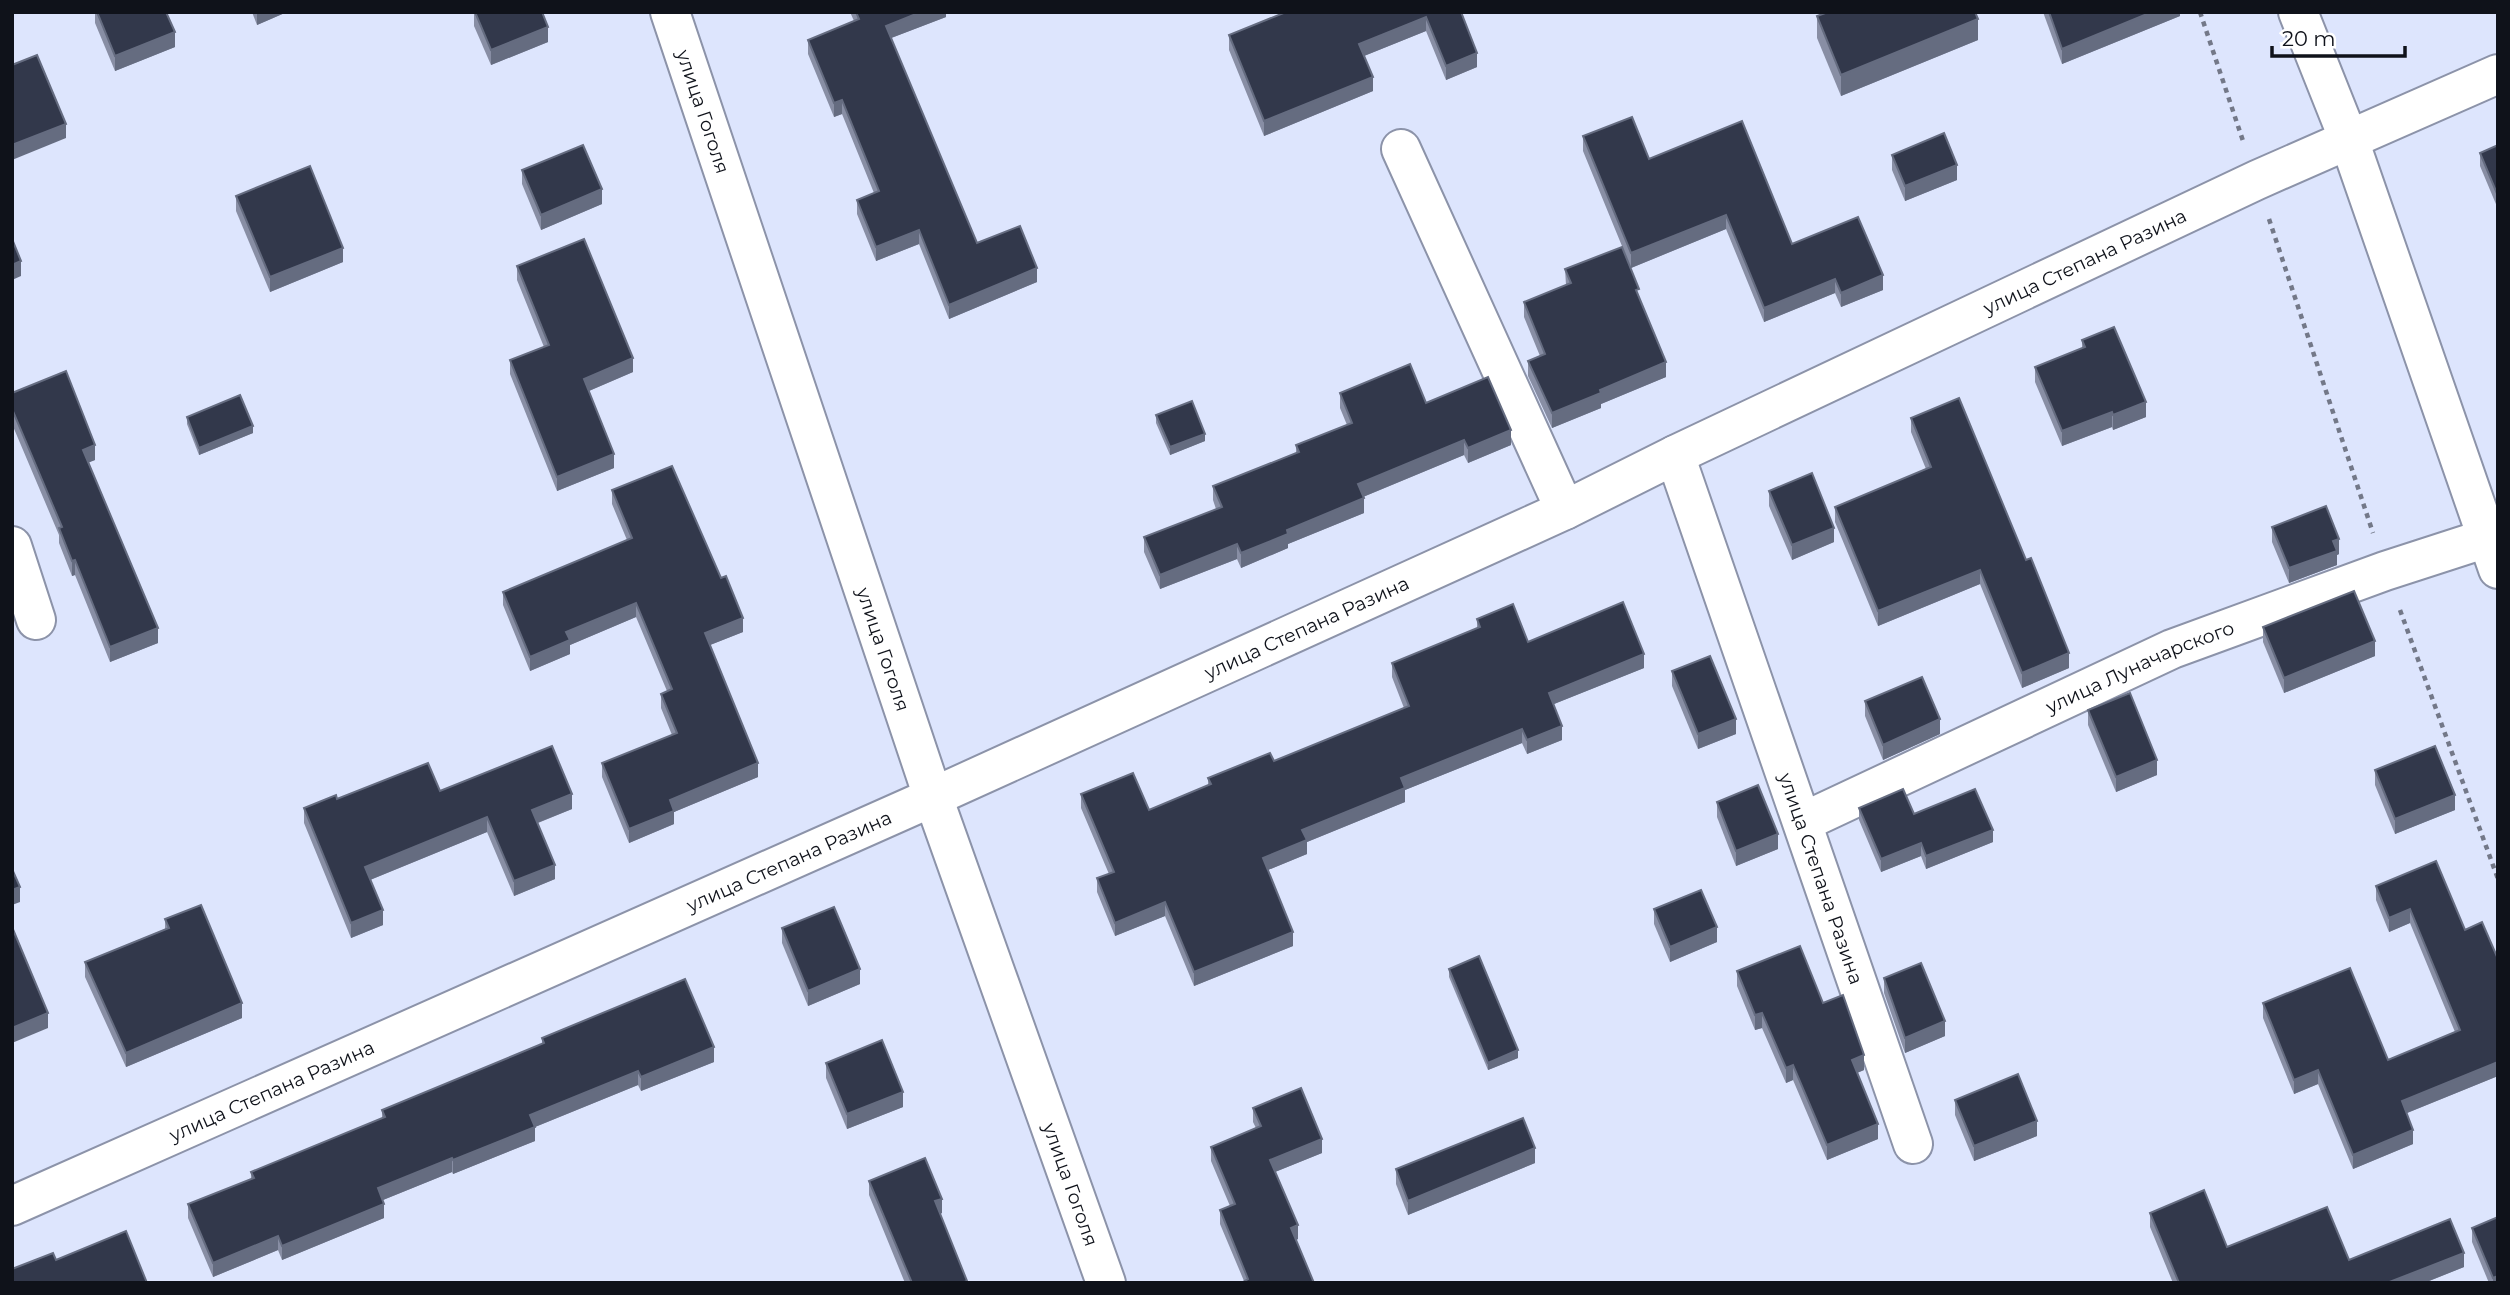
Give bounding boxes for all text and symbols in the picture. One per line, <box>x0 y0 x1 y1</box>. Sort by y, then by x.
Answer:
scale bar <box>2272 14 2405 58</box>
text: 20 m <box>2282 26 2336 51</box>
street label: улица Гоголя <box>672 46 735 176</box>
street label: улица Степана Разина <box>1978 204 2190 320</box>
street label: улица Степана Разина <box>1200 571 1412 684</box>
street label: улица Гоголя <box>852 583 915 714</box>
street label: улица Луначарского <box>2041 616 2237 719</box>
street label: улица Степана Разина <box>1774 769 1868 987</box>
street label: улица Степана Разина <box>682 805 895 917</box>
street label: улица Степана Разина <box>164 1035 378 1147</box>
street label: улица Гоголя <box>1038 1119 1103 1249</box>

